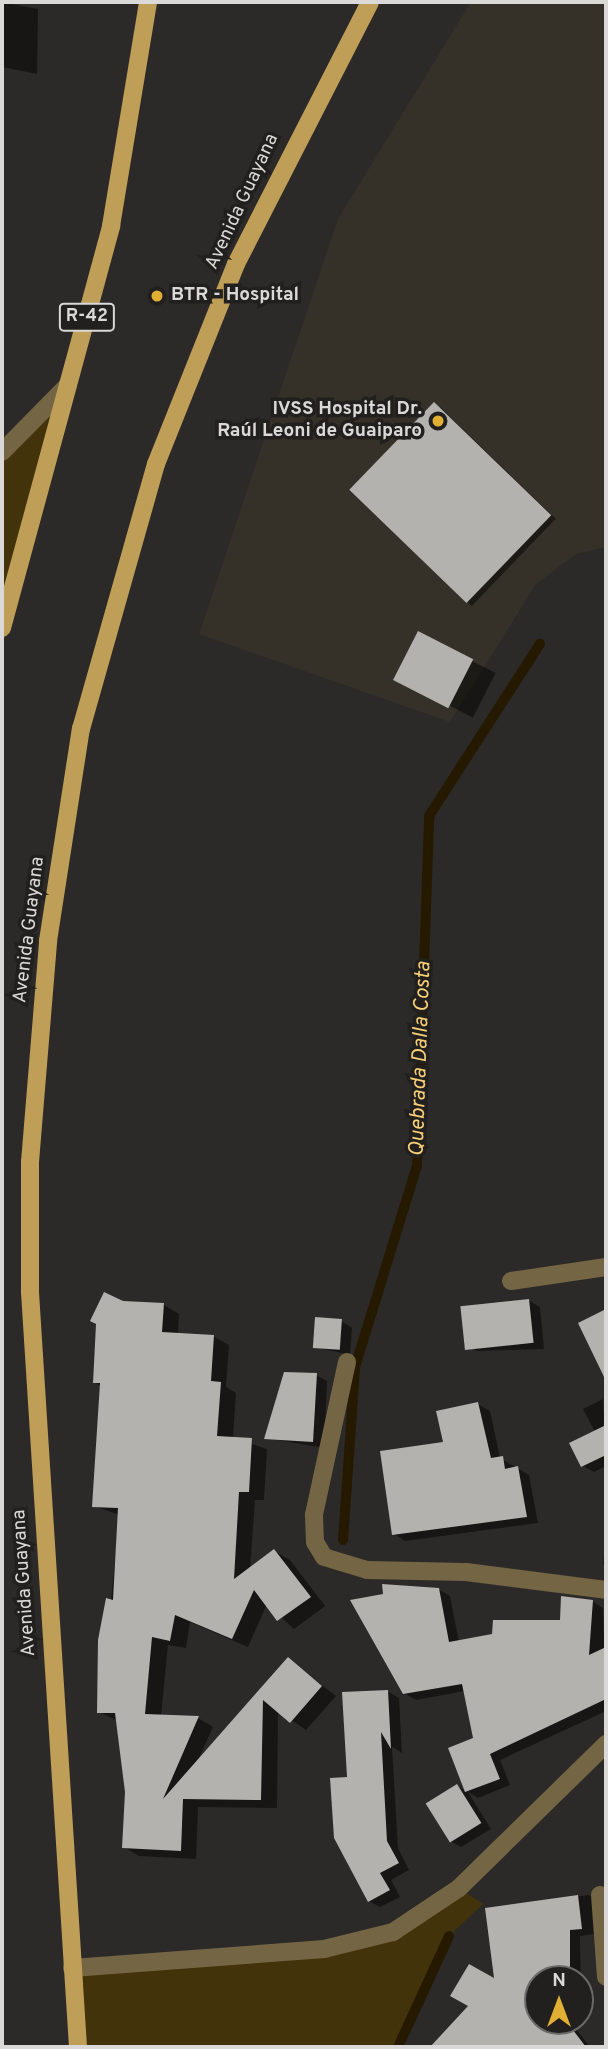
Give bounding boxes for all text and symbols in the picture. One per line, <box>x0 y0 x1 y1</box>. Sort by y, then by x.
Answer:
street label: Avenida Guayana <box>202 130 284 274</box>
place label: BTR - Hospital <box>171 285 299 307</box>
marker: BTR - Hospital <box>149 288 165 304</box>
road number: R-42 <box>57 302 117 332</box>
place label: IVSS Hospital Dr. Raúl Leoni de Guaiparo <box>217 399 422 443</box>
marker: IVSS Hospital Dr. Raúl Leoni de Guaiparo <box>428 411 448 431</box>
street label: Avenida Guayana <box>10 856 50 1004</box>
water label: Quebrada Dalla Costa <box>405 961 437 1157</box>
street label: Avenida Guayana <box>8 1509 42 1657</box>
north arrow <box>524 1965 594 2035</box>
text: N <box>552 1969 566 1993</box>

